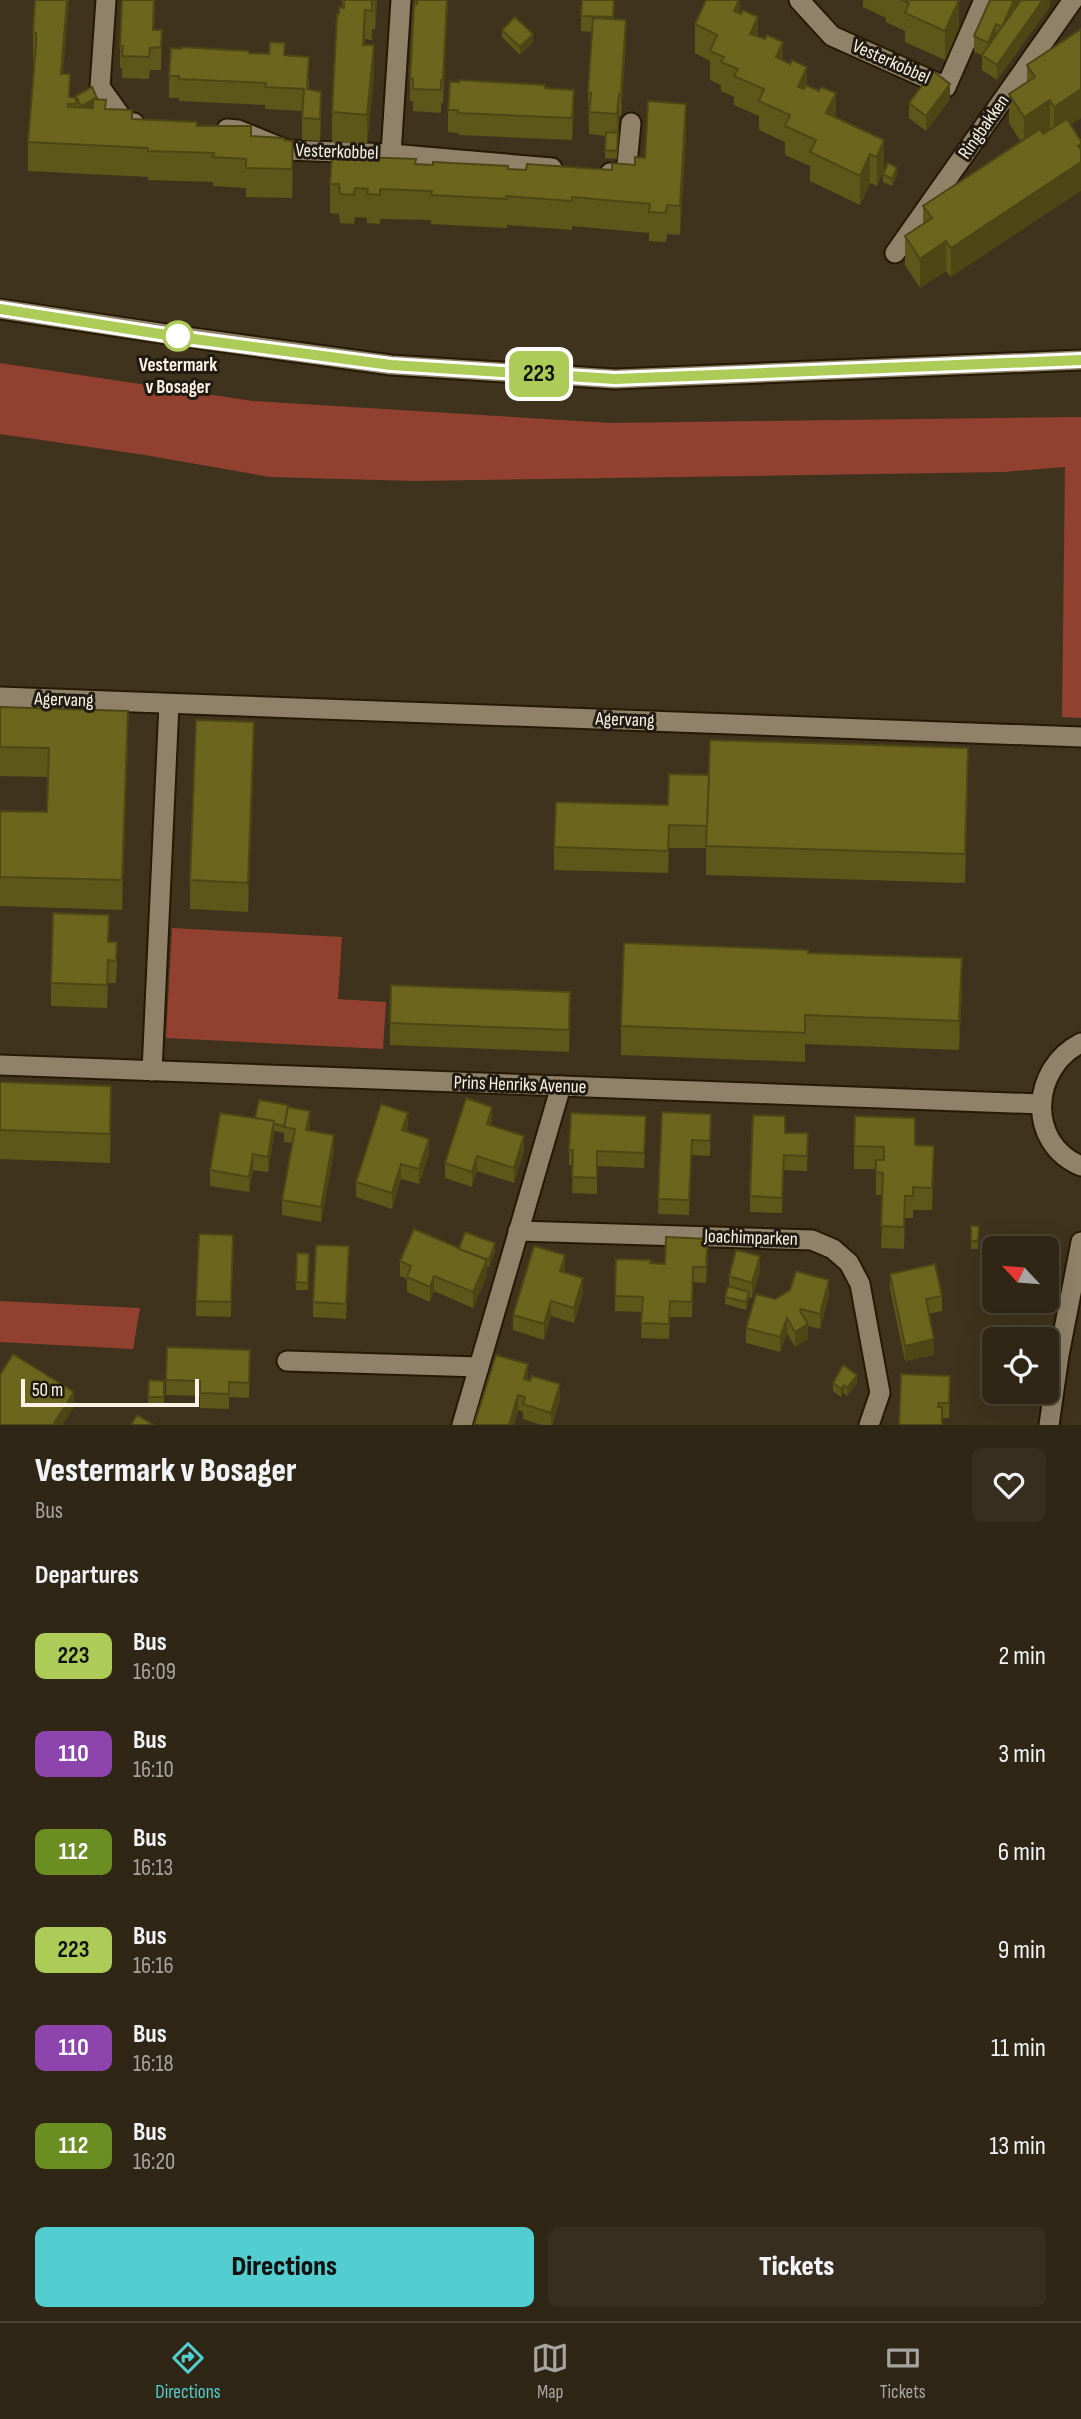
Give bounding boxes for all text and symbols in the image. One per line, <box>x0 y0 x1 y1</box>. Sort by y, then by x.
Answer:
street label: Vesterkobbel <box>848 35 934 89</box>
street label: Ringbakken <box>954 90 1014 164</box>
street label: Vesterkobbel <box>295 139 379 165</box>
marker: Vestermark v Bosager <box>163 321 193 351</box>
line badge: 223 <box>499 351 579 397</box>
place label: Vestermark v Bosager <box>139 354 217 399</box>
text: 223 <box>523 359 555 388</box>
street label: Agervang <box>33 687 94 713</box>
street label: Agervang <box>594 707 655 733</box>
street label: Prins Henriks Avenue <box>453 1071 587 1099</box>
street label: Joachimparken <box>703 1225 798 1251</box>
north arrow <box>982 1236 1059 1312</box>
map controls <box>982 1236 1059 1404</box>
button: locate <box>982 1327 1059 1404</box>
scale bar <box>21 1376 200 1408</box>
text: 50 m <box>32 1379 63 1402</box>
button: heart <box>972 1448 1046 1522</box>
text: Vestermark v Bosager <box>35 1451 297 1491</box>
text: Bus <box>35 1497 63 1525</box>
text: Departures <box>35 1560 139 1591</box>
text: Bus <box>133 1627 167 1658</box>
text: 223 <box>58 1641 89 1670</box>
text: 2 min <box>998 1641 1046 1672</box>
text: 16:09 <box>133 1658 176 1686</box>
text: Bus <box>133 1725 167 1756</box>
text: 110 <box>58 1739 89 1768</box>
text: 3 min <box>998 1739 1046 1770</box>
text: 16:10 <box>133 1756 174 1784</box>
text: Bus <box>133 1823 167 1854</box>
text: 112 <box>59 1837 88 1866</box>
text: 6 min <box>998 1837 1046 1868</box>
text: 16:13 <box>133 1854 173 1882</box>
text: Bus <box>133 1921 167 1952</box>
text: 223 <box>58 1935 89 1964</box>
text: 9 min <box>998 1935 1046 1966</box>
text: 16:16 <box>133 1952 174 1980</box>
text: Bus <box>133 2019 167 2050</box>
text: 110 <box>58 2033 89 2062</box>
text: 11 min <box>991 2033 1046 2064</box>
text: 16:18 <box>133 2050 174 2078</box>
text: Bus <box>133 2117 167 2148</box>
text: 112 <box>59 2131 88 2160</box>
text: 13 min <box>989 2131 1046 2162</box>
text: 16:20 <box>133 2148 175 2176</box>
button: Directions <box>35 2227 534 2307</box>
button: Tickets <box>548 2227 1046 2307</box>
tab: Directions <box>155 2339 221 2404</box>
tab: Map <box>531 2339 569 2404</box>
tab: Tickets <box>880 2339 926 2404</box>

